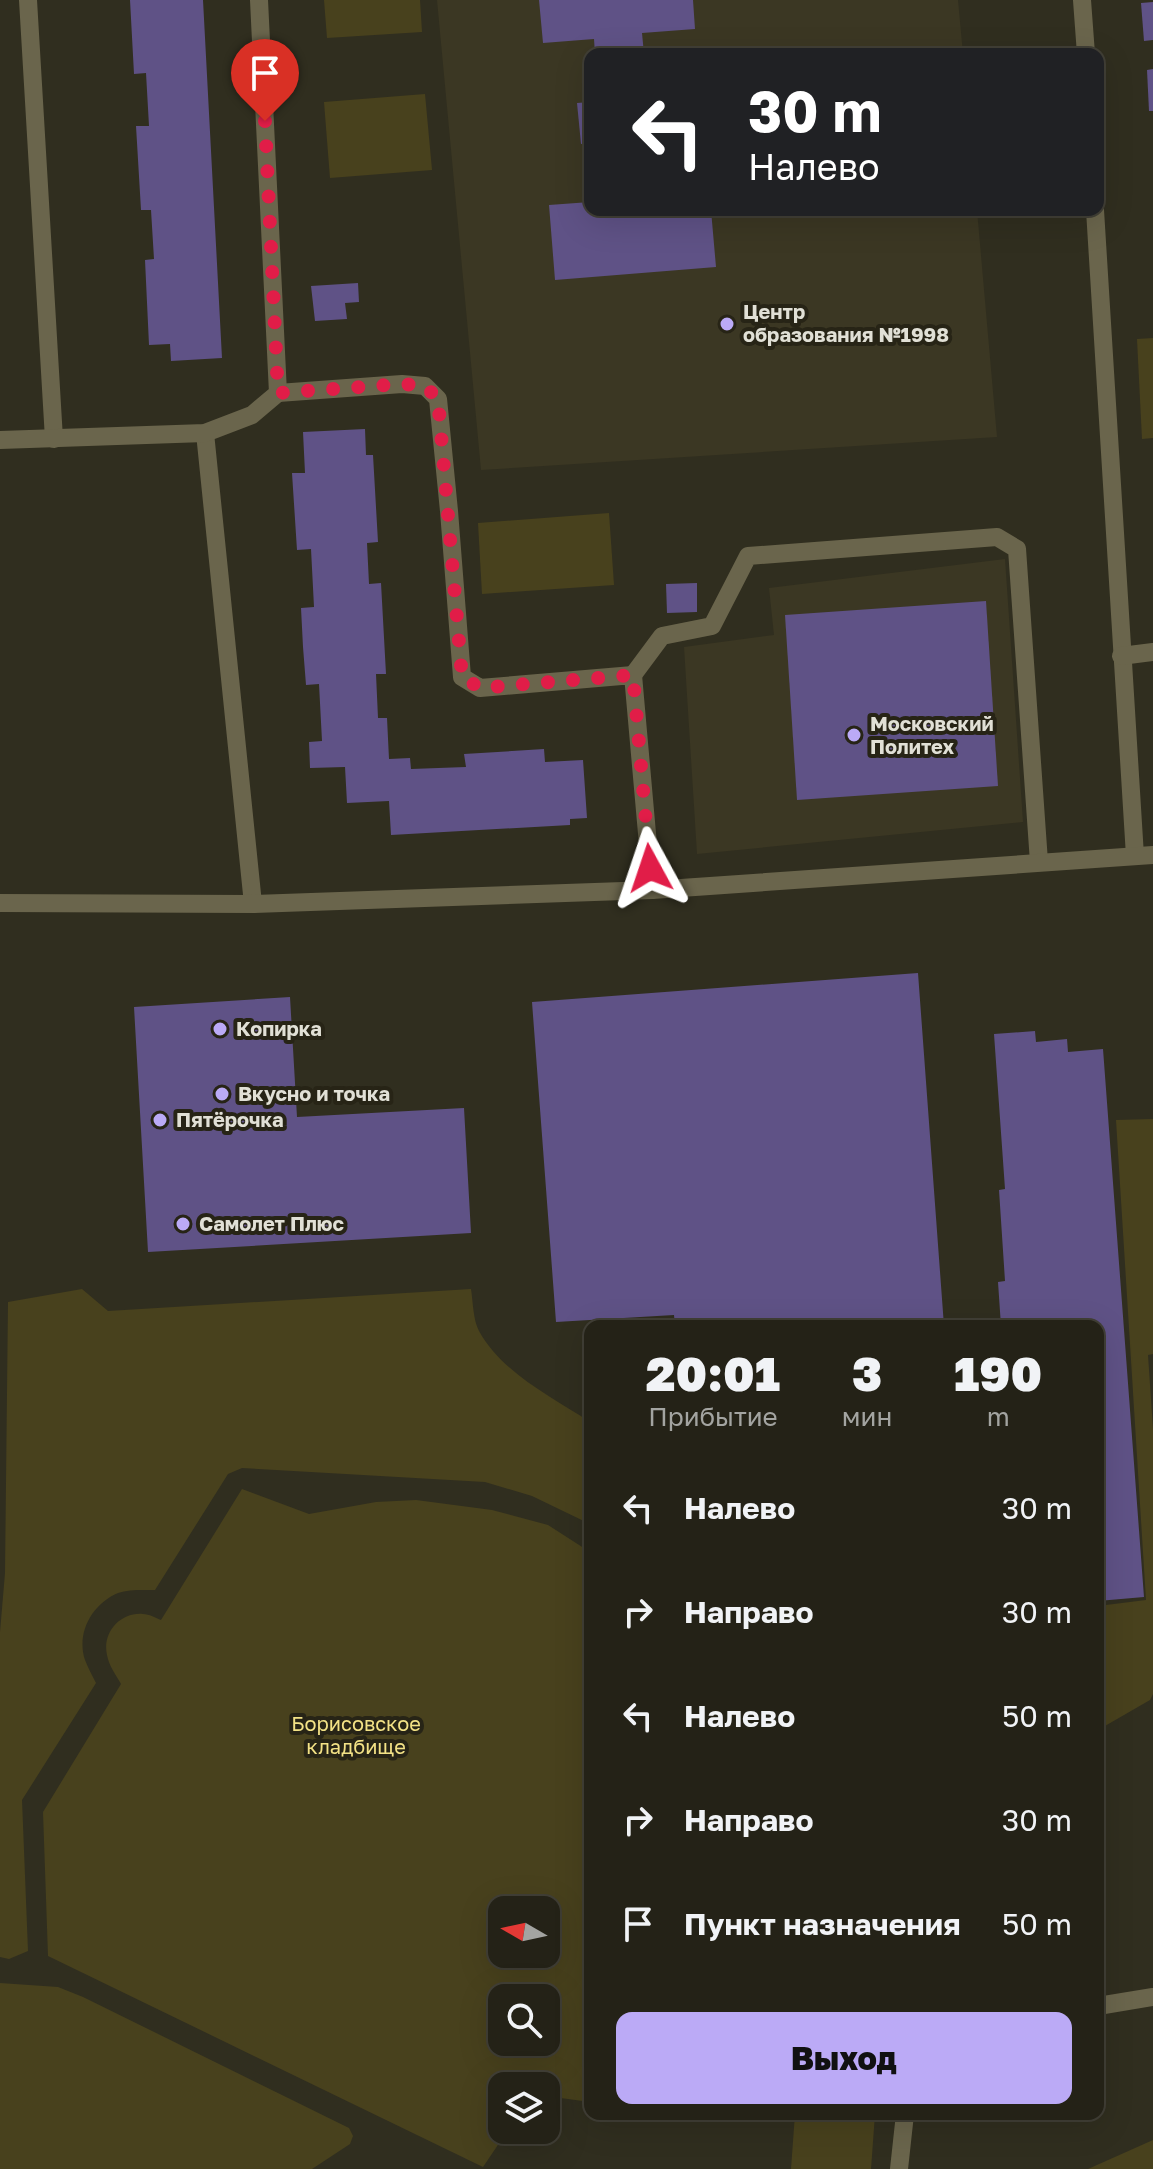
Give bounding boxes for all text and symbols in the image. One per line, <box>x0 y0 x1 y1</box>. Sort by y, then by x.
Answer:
pin <box>231 39 299 121</box>
icon: arrive <box>243 51 287 95</box>
text: 30 m <box>748 77 882 144</box>
icon: left <box>616 80 720 184</box>
text: Налево <box>748 145 880 188</box>
place label: Центр образования №1998 <box>743 299 949 346</box>
marker: Центр образования №1998 <box>718 315 736 333</box>
place label: Московский Политех <box>870 711 994 758</box>
marker: Московский Политех <box>845 726 863 744</box>
position arrow <box>608 826 692 910</box>
place label: Копирка <box>236 1016 322 1040</box>
marker: Копирка <box>211 1020 229 1038</box>
place label: Вкусно и точка <box>238 1081 390 1105</box>
marker: Вкусно и точка <box>213 1085 231 1103</box>
place label: Пятёрочка <box>176 1107 284 1131</box>
marker: Пятёрочка <box>151 1111 169 1129</box>
place label: Самолет Плюс <box>199 1211 344 1235</box>
marker: Самолет Плюс <box>174 1215 192 1233</box>
text: 20:01 <box>646 1344 780 1402</box>
text: 3 <box>852 1344 882 1402</box>
text: 190 <box>954 1344 1042 1402</box>
text: Прибытие <box>648 1401 778 1432</box>
text: мин <box>842 1401 892 1432</box>
text: m <box>987 1401 1010 1432</box>
icon: left <box>616 1486 660 1530</box>
text: Налево <box>684 1490 795 1526</box>
text: 30 m <box>1002 1490 1072 1526</box>
icon: right <box>616 1590 660 1634</box>
text: Направо <box>684 1594 813 1630</box>
text: 30 m <box>1002 1594 1072 1630</box>
icon: left <box>616 1694 660 1738</box>
text: Налево <box>684 1698 795 1734</box>
text: 50 m <box>1002 1698 1072 1734</box>
park label: Борисовское кладбище <box>291 1711 421 1758</box>
icon: right <box>616 1798 660 1842</box>
text: Направо <box>684 1802 813 1838</box>
text: 30 m <box>1002 1802 1072 1838</box>
north arrow <box>488 1896 560 1968</box>
map controls <box>488 1896 560 2144</box>
icon: arrive <box>616 1902 660 1946</box>
text: Пункт назначения <box>684 1906 961 1942</box>
text: 50 m <box>1002 1906 1072 1942</box>
button: search <box>488 1984 560 2056</box>
button: Выход <box>616 2012 1072 2104</box>
button: layers <box>488 2072 560 2144</box>

